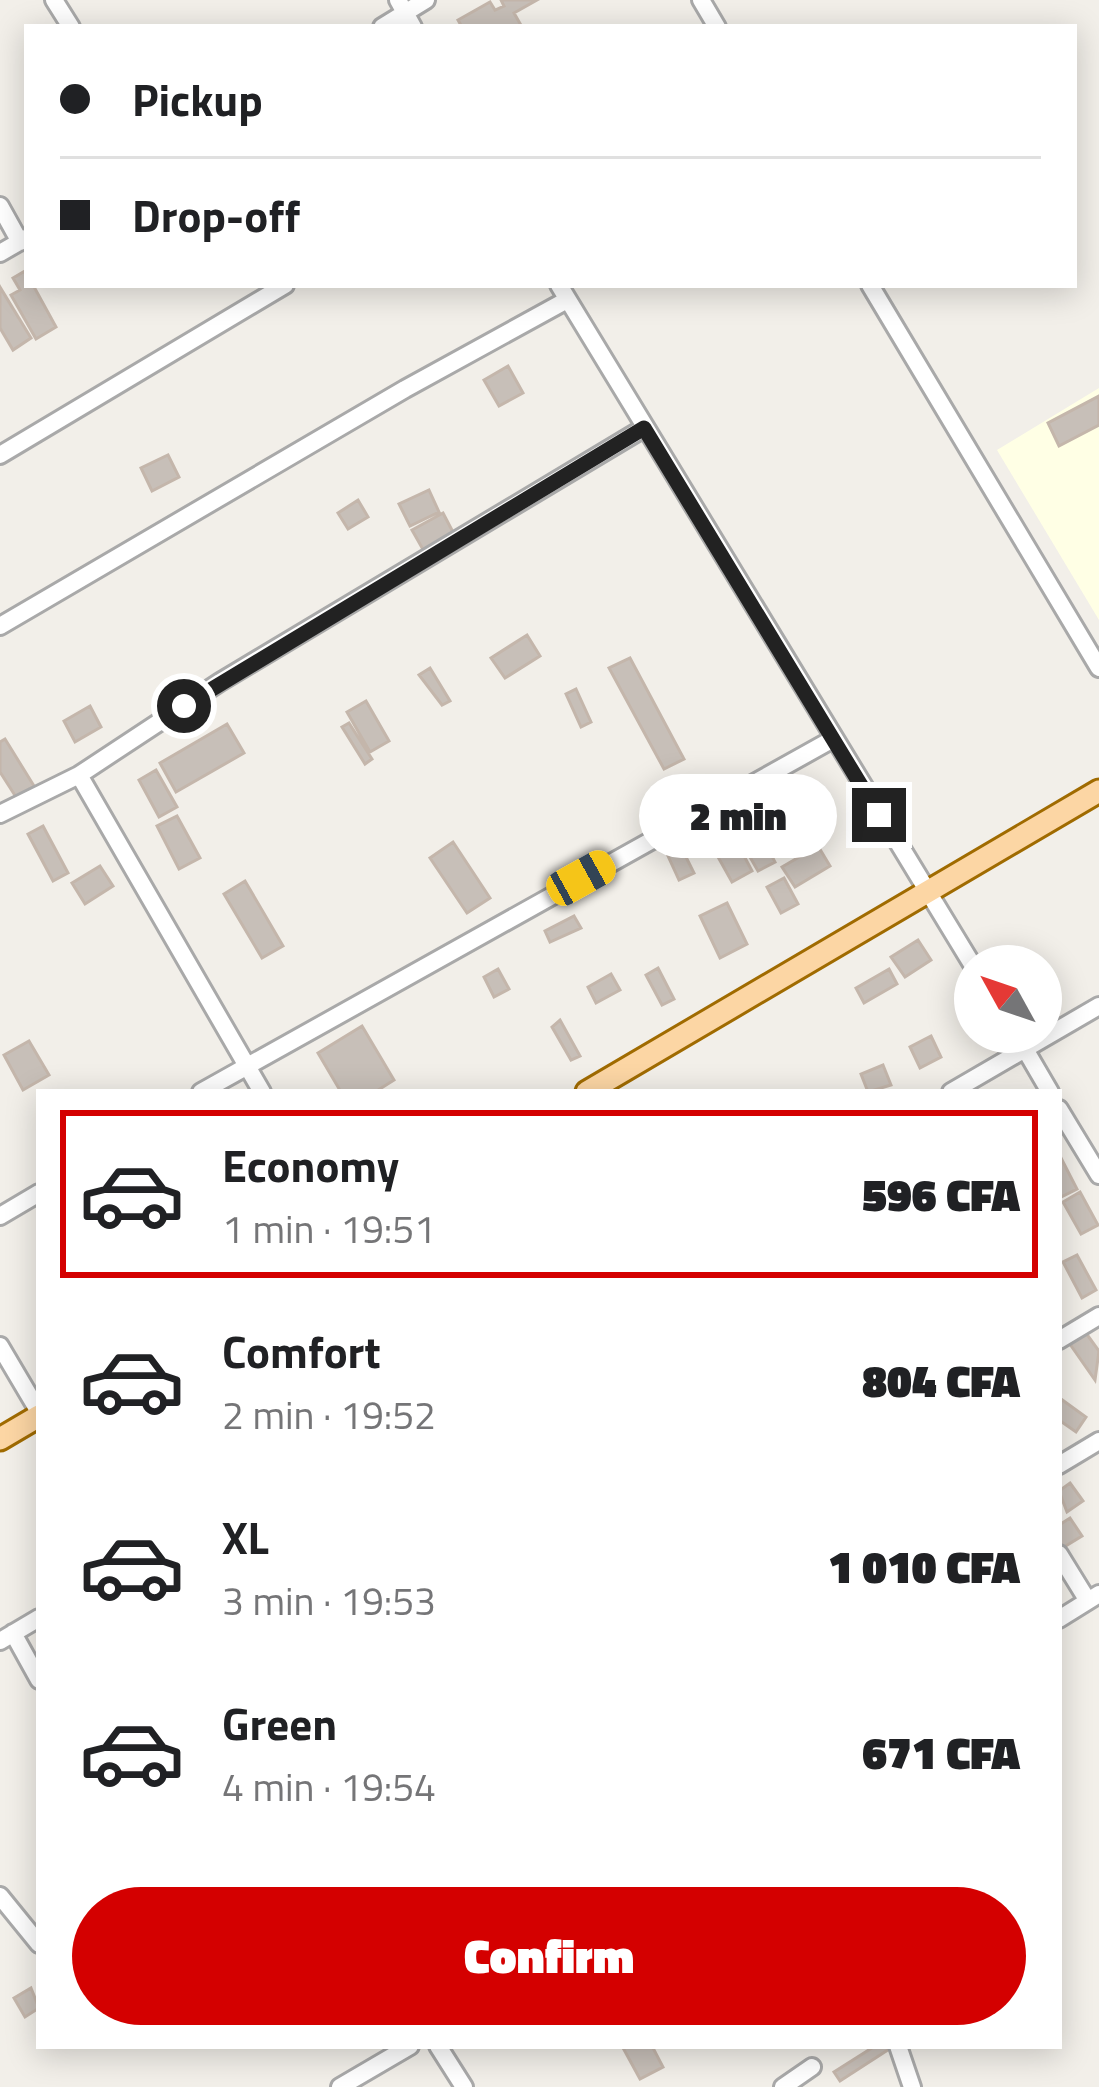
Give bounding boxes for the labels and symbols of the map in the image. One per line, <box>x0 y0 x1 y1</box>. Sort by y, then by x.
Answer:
route start <box>157 679 211 733</box>
callout: 2 min <box>639 773 837 857</box>
route end <box>852 788 906 842</box>
car <box>541 845 621 911</box>
north arrow <box>954 945 1062 1053</box>

